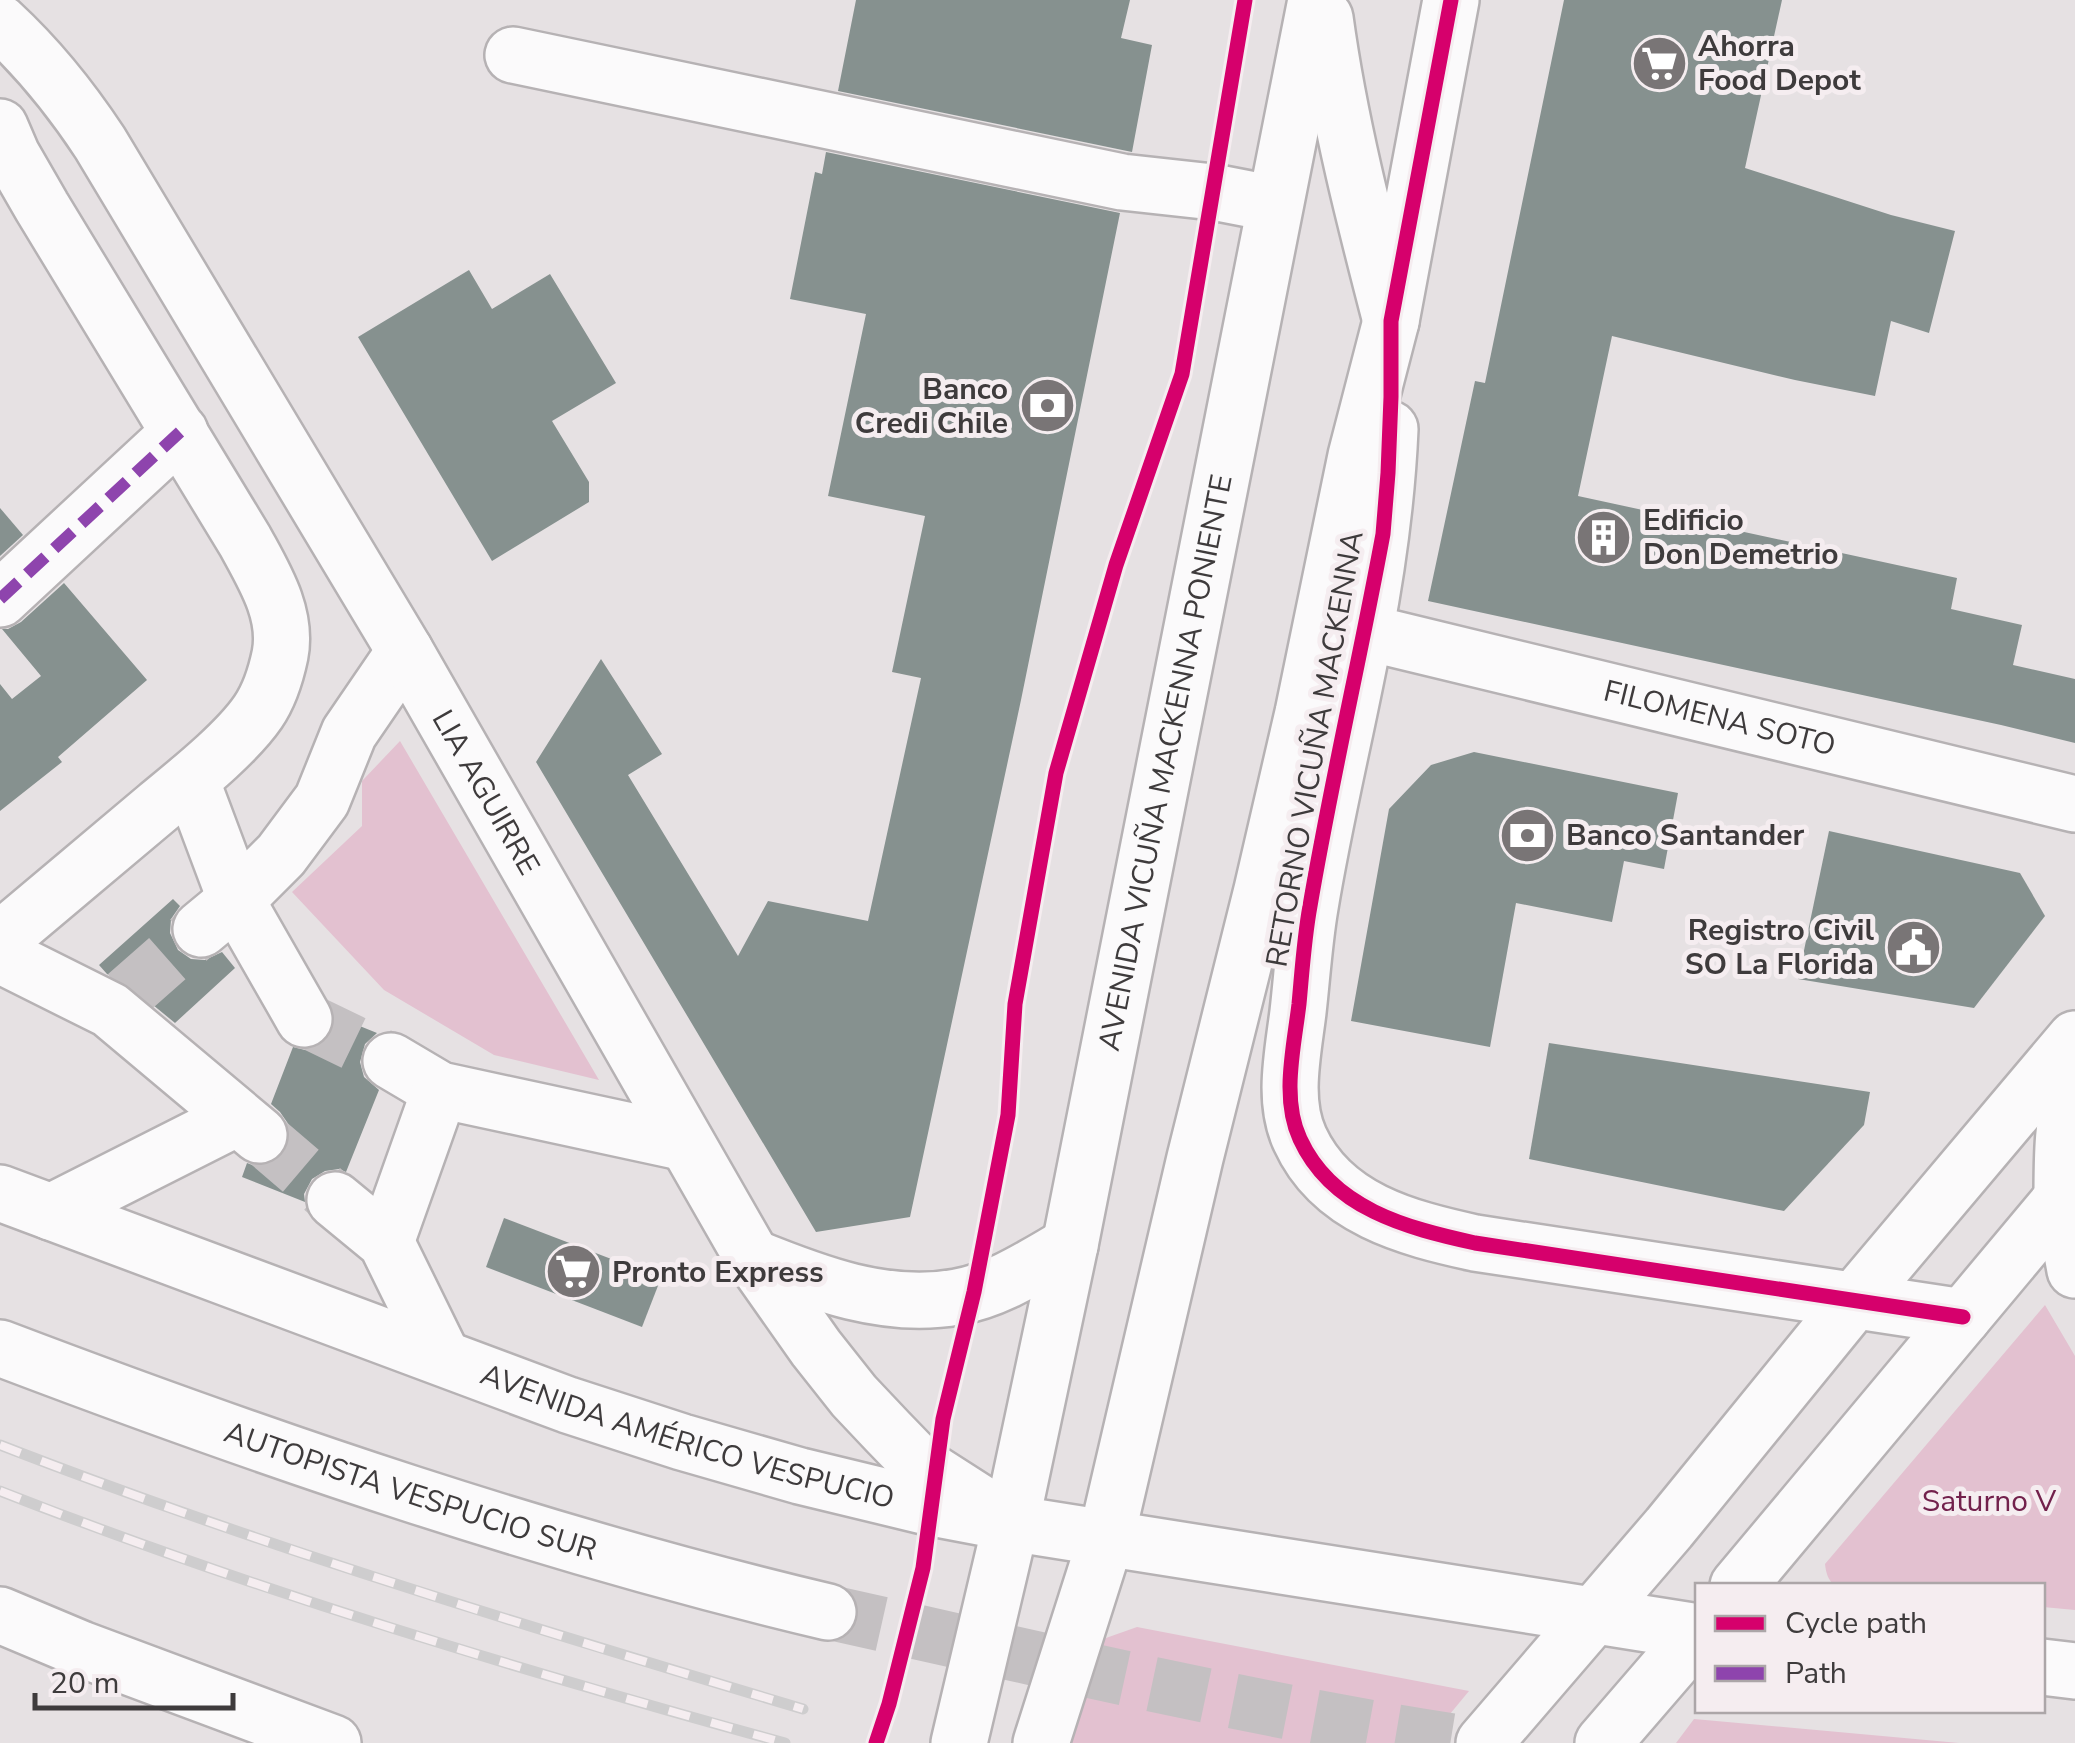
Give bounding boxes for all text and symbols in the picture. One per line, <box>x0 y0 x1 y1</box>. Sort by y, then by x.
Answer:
place label: Ahorra Food Depot <box>1698 26 1861 101</box>
supermarket icon: Ahorra Food Depot <box>1629 33 1689 93</box>
place label: Banco Credi Chile <box>855 369 1008 444</box>
bank icon: Banco Credi Chile <box>1017 376 1077 436</box>
street label: AVENIDA VICUÑA MACKENNA PONIENTE <box>1088 471 1242 1054</box>
place label: Edificio Don Demetrio <box>1643 500 1839 575</box>
building icon: Edificio Don Demetrio <box>1574 507 1634 567</box>
street label: RETORNO VICUÑA MACKENNA <box>1256 528 1374 970</box>
street label: FILOMENA SOTO <box>1600 670 1840 766</box>
street label: LIA AGUIRRE <box>422 702 549 882</box>
bank icon: Banco Santander <box>1497 805 1557 865</box>
place label: Banco Santander <box>1566 815 1804 856</box>
place label: Registro Civil SO La Florida <box>1685 910 1874 985</box>
public building icon: Registro Civil SO La Florida <box>1883 917 1943 977</box>
supermarket icon: Pronto Express <box>543 1242 603 1302</box>
place label: Pronto Express <box>612 1252 824 1293</box>
street label: AVENIDA AMÉRICO VESPUCIO <box>475 1354 899 1519</box>
street label: AUTOPISTA VESPUCIO SUR <box>219 1412 602 1570</box>
park label: Saturno V <box>1922 1481 2057 1522</box>
legend <box>1695 1583 2045 1713</box>
text: Cycle path <box>1785 1603 1927 1644</box>
scale bar <box>35 1648 232 1710</box>
text: Path <box>1785 1653 1847 1694</box>
text: 20 m <box>50 1663 119 1704</box>

